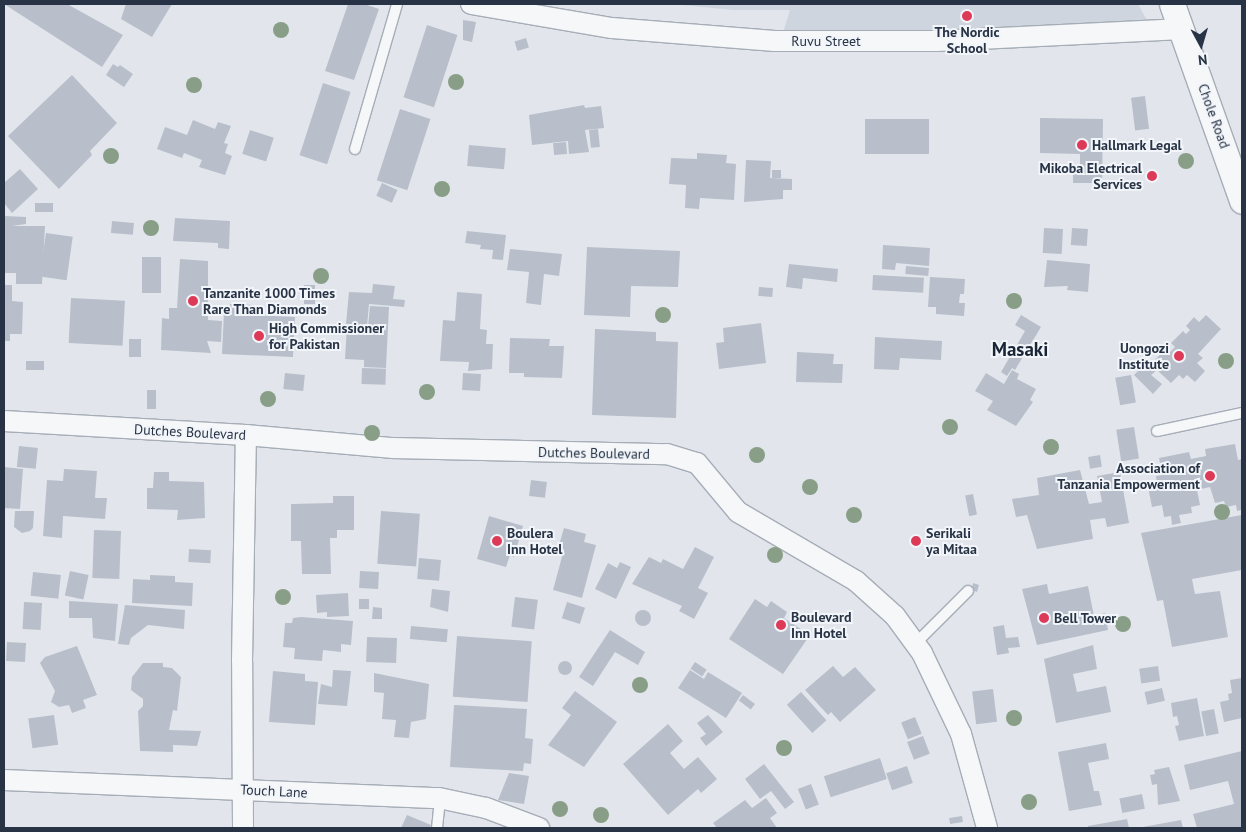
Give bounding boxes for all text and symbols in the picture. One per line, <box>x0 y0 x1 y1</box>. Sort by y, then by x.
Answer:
marker: The Nordic School <box>961 10 973 22</box>
north arrow <box>1176 20 1226 70</box>
place label: The Nordic School <box>934 24 1000 56</box>
street label: Ruvu Street <box>791 33 861 49</box>
text: N <box>1197 50 1208 69</box>
street label: Chole Road <box>1195 81 1233 151</box>
place label: Hallmark Legal <box>1092 137 1182 153</box>
marker: Hallmark Legal <box>1076 139 1088 151</box>
place label: Mikoba Electrical Services <box>1040 160 1142 192</box>
marker: Mikoba Electrical Services <box>1146 170 1158 182</box>
place label: Tanzanite 1000 Times Rare Than Diamonds <box>203 285 336 318</box>
marker: Tanzanite 1000 Times Rare Than Diamonds <box>187 295 199 307</box>
place label: High Commissioner for Pakistan <box>269 320 384 352</box>
marker: High Commissioner for Pakistan <box>253 330 265 342</box>
district label: Masaki <box>992 339 1048 361</box>
place label: Uongozi Institute <box>1118 340 1169 372</box>
marker: Uongozi Institute <box>1173 350 1185 362</box>
street label: Dutches Boulevard <box>134 421 246 443</box>
street label: Dutches Boulevard <box>538 444 650 462</box>
place label: Association of Tanzania Empowerment <box>1057 460 1200 492</box>
marker: Association of Tanzania Empowerment <box>1204 470 1216 482</box>
place label: Boulera Inn Hotel <box>507 525 562 558</box>
place label: Serikali ya Mitaa <box>926 525 977 558</box>
marker: Boulera Inn Hotel <box>491 535 503 547</box>
marker: Serikali ya Mitaa <box>910 535 922 547</box>
place label: Boulevard Inn Hotel <box>791 609 851 642</box>
place label: Bell Tower <box>1054 610 1117 626</box>
marker: Bell Tower <box>1038 612 1050 624</box>
marker: Boulevard Inn Hotel <box>775 619 787 631</box>
street label: Touch Lane <box>240 781 308 801</box>

